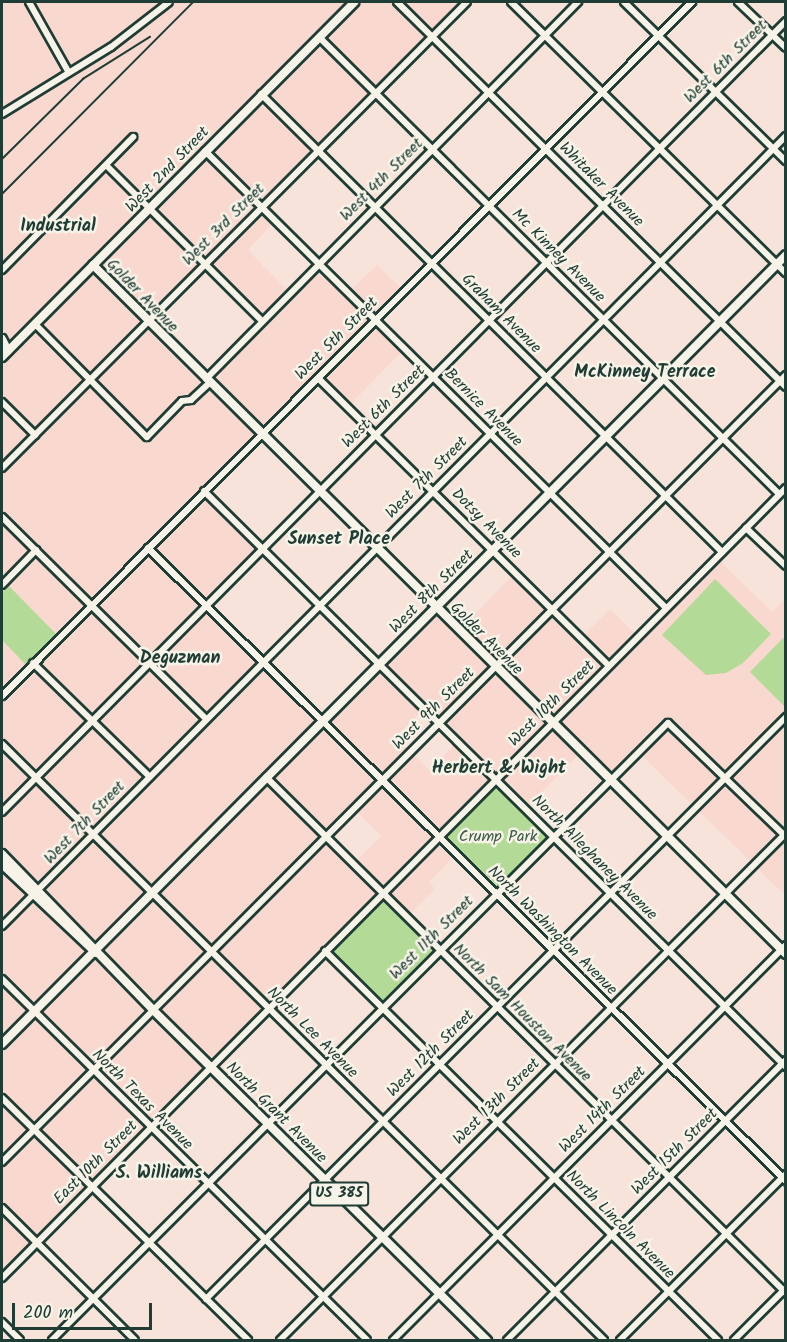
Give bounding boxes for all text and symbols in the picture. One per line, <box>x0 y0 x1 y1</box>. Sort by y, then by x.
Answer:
street label: West 6th Street <box>680 16 772 108</box>
street label: West 2nd Street <box>122 123 214 217</box>
street label: West 4th Street <box>336 134 428 226</box>
street label: Whitaker Avenue <box>555 139 647 231</box>
street label: West 3rd Street <box>179 180 269 270</box>
street label: Mc Kinney Avenue <box>507 205 609 307</box>
district label: Industrial <box>20 216 96 238</box>
street label: Golder Avenue <box>102 255 182 337</box>
street label: Graham Avenue <box>457 270 545 358</box>
street label: West 5th Street <box>292 294 382 384</box>
street label: West 6th Street <box>338 361 430 453</box>
district label: McKinney Terrace <box>574 362 716 384</box>
street label: Bernice Avenue <box>440 365 526 451</box>
street label: West 7th Street <box>382 433 472 523</box>
street label: Dotsy Avenue <box>447 485 525 563</box>
district label: Sunset Place <box>288 529 390 551</box>
street label: West 8th Street <box>386 546 478 638</box>
street label: Golder Avenue <box>446 599 526 679</box>
district label: Deguzman <box>140 648 220 670</box>
street label: West 10th Street <box>505 657 599 751</box>
street label: West 9th Street <box>389 664 479 754</box>
district label: Herbert & Wight <box>432 758 566 780</box>
street label: West 7th Street <box>40 777 130 869</box>
street label: North Alleghaney Avenue <box>527 791 661 925</box>
park label: Crump Park <box>459 827 537 847</box>
street label: North Washington Avenue <box>483 862 621 1000</box>
street label: West 11th Street <box>386 892 478 984</box>
street label: North Sam Houston Avenue <box>449 940 595 1086</box>
street label: North Lee Avenue <box>262 983 362 1083</box>
street label: West 12th Street <box>383 1006 479 1102</box>
street label: North Texas Avenue <box>87 1045 197 1155</box>
street label: West 13th Street <box>450 1055 544 1149</box>
street label: North Grant Avenue <box>221 1058 331 1168</box>
street label: West 14th Street <box>556 1063 650 1157</box>
street label: West 15th Street <box>628 1105 722 1199</box>
street label: East 10th Street <box>50 1117 142 1209</box>
district label: S. Williams <box>116 1163 202 1185</box>
street label: North Lincoln Avenue <box>562 1167 678 1283</box>
road number: US 385 <box>309 1182 369 1206</box>
scale bar <box>15 1291 154 1329</box>
text: 200 m <box>23 1299 73 1328</box>

